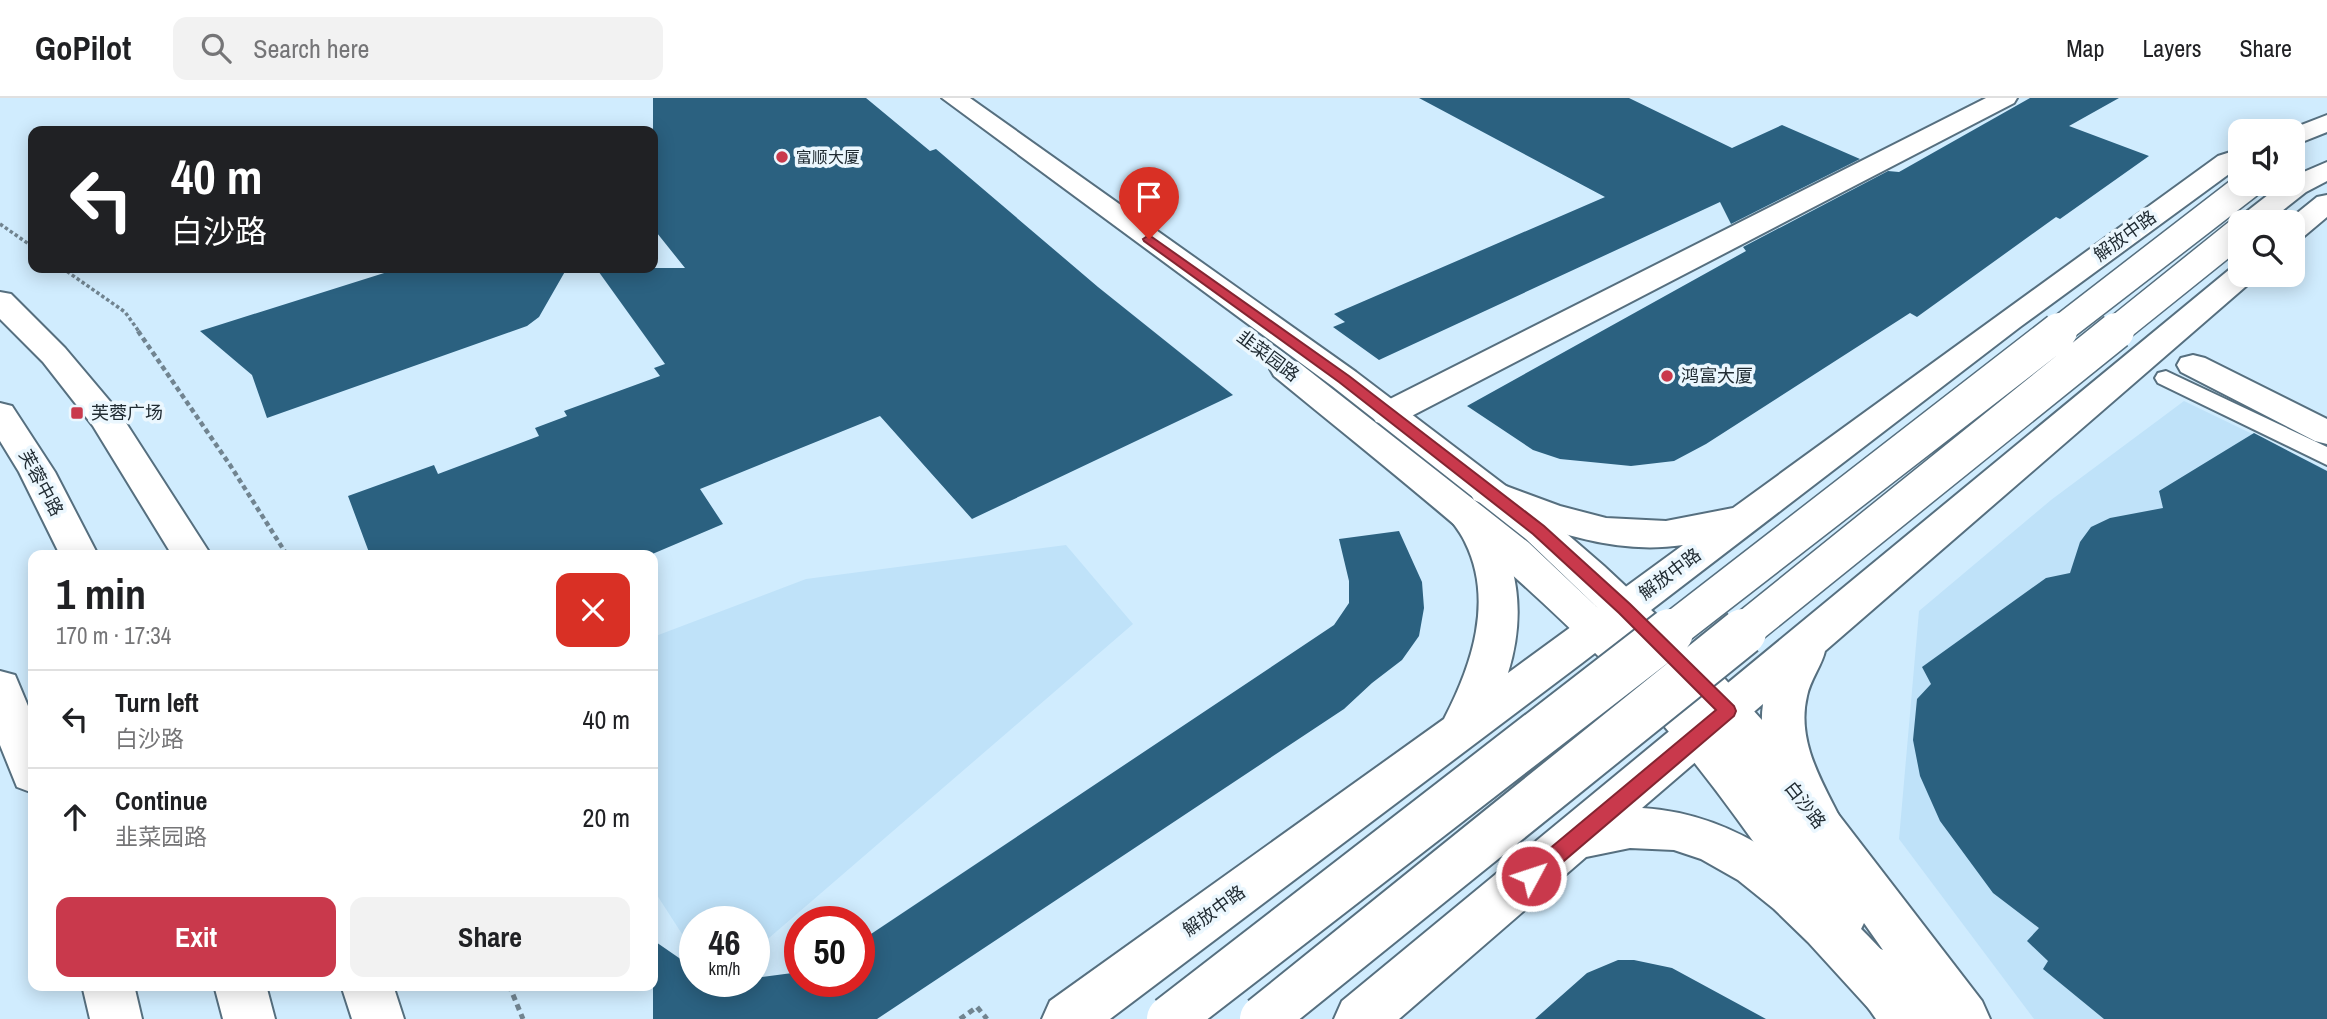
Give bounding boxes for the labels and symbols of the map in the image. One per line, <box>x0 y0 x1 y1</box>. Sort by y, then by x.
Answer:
place label: 富顺大厦 <box>796 146 860 168</box>
marker: 富顺大厦 <box>774 149 790 165</box>
pin <box>1119 167 1179 239</box>
street label: 解放中路 <box>2088 204 2161 267</box>
street label: 韭菜园路 <box>1232 324 1305 387</box>
place label: 鸿富大厦 <box>1681 363 1753 388</box>
marker: 鸿富大厦 <box>1659 368 1675 384</box>
place label: 芙蓉广场 <box>91 400 163 425</box>
marker: 芙蓉广场 <box>69 405 85 421</box>
street label: 芙蓉中路 <box>14 445 69 520</box>
street label: 解放中路 <box>1633 542 1706 605</box>
street label: 白沙路 <box>1779 776 1832 834</box>
position arrow <box>1494 839 1568 913</box>
street label: 解放中路 <box>1177 879 1250 942</box>
speed limit sign: 50 <box>784 906 875 997</box>

